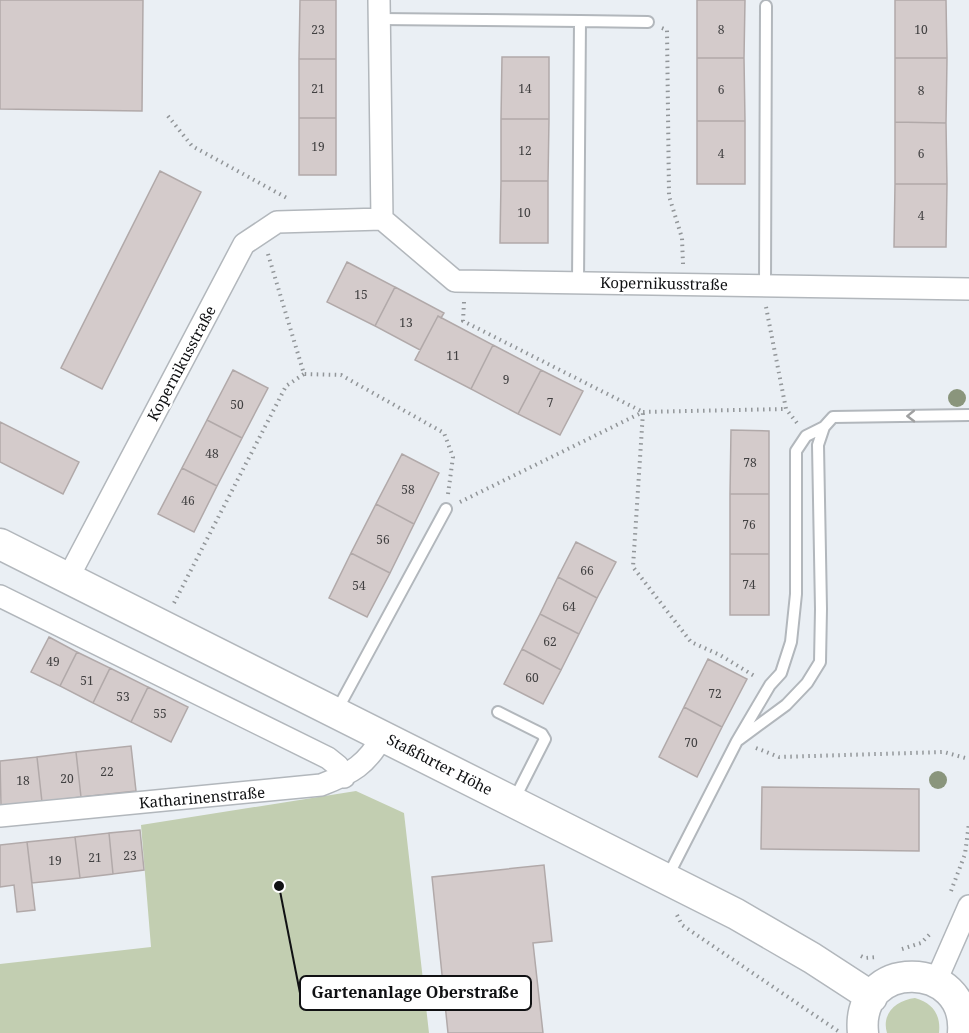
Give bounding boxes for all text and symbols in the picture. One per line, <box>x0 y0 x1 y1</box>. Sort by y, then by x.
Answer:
house number: 23 <box>311 21 325 38</box>
house number: 8 <box>718 21 725 38</box>
house number: 10 <box>914 21 928 38</box>
house number: 21 <box>311 80 325 97</box>
house number: 14 <box>518 80 532 97</box>
house number: 6 <box>718 81 725 98</box>
house number: 8 <box>918 82 925 99</box>
house number: 19 <box>311 138 325 155</box>
house number: 12 <box>518 142 532 159</box>
house number: 4 <box>718 145 725 162</box>
house number: 6 <box>918 145 925 162</box>
house number: 10 <box>517 204 531 221</box>
house number: 4 <box>918 207 925 224</box>
street label: Kopernikusstraße <box>600 272 728 294</box>
house number: 15 <box>354 286 368 303</box>
street label: Kopernikusstraße <box>142 302 220 424</box>
house number: 13 <box>399 314 413 331</box>
house number: 11 <box>446 347 460 364</box>
house number: 9 <box>503 371 509 388</box>
house number: 7 <box>547 394 554 411</box>
house number: 50 <box>230 396 244 413</box>
one-way arrow <box>906 410 915 422</box>
house number: 48 <box>205 445 219 462</box>
house number: 78 <box>743 454 757 471</box>
house number: 58 <box>401 481 415 498</box>
house number: 46 <box>181 492 195 509</box>
house number: 76 <box>742 516 756 533</box>
house number: 56 <box>376 531 390 548</box>
house number: 66 <box>580 562 594 579</box>
house number: 74 <box>742 576 756 593</box>
house number: 54 <box>352 577 366 594</box>
house number: 64 <box>562 598 576 615</box>
house number: 62 <box>543 633 557 650</box>
house number: 49 <box>46 653 60 670</box>
house number: 60 <box>525 669 539 686</box>
house number: 51 <box>80 672 94 689</box>
house number: 72 <box>708 685 722 702</box>
house number: 53 <box>116 688 130 705</box>
house number: 55 <box>153 705 167 722</box>
street label: Staßfurter Höhe <box>384 729 496 799</box>
house number: 70 <box>684 734 698 751</box>
house number: 22 <box>100 763 114 780</box>
house number: 20 <box>60 770 74 787</box>
house number: 18 <box>16 772 30 789</box>
street label: Katharinenstraße <box>138 782 266 812</box>
house number: 23 <box>123 847 137 864</box>
house number: 21 <box>88 849 102 866</box>
house number: 19 <box>48 852 62 869</box>
callout: Gartenanlage Oberstraße <box>300 976 531 1010</box>
text: Gartenanlage Oberstraße <box>311 981 519 1003</box>

